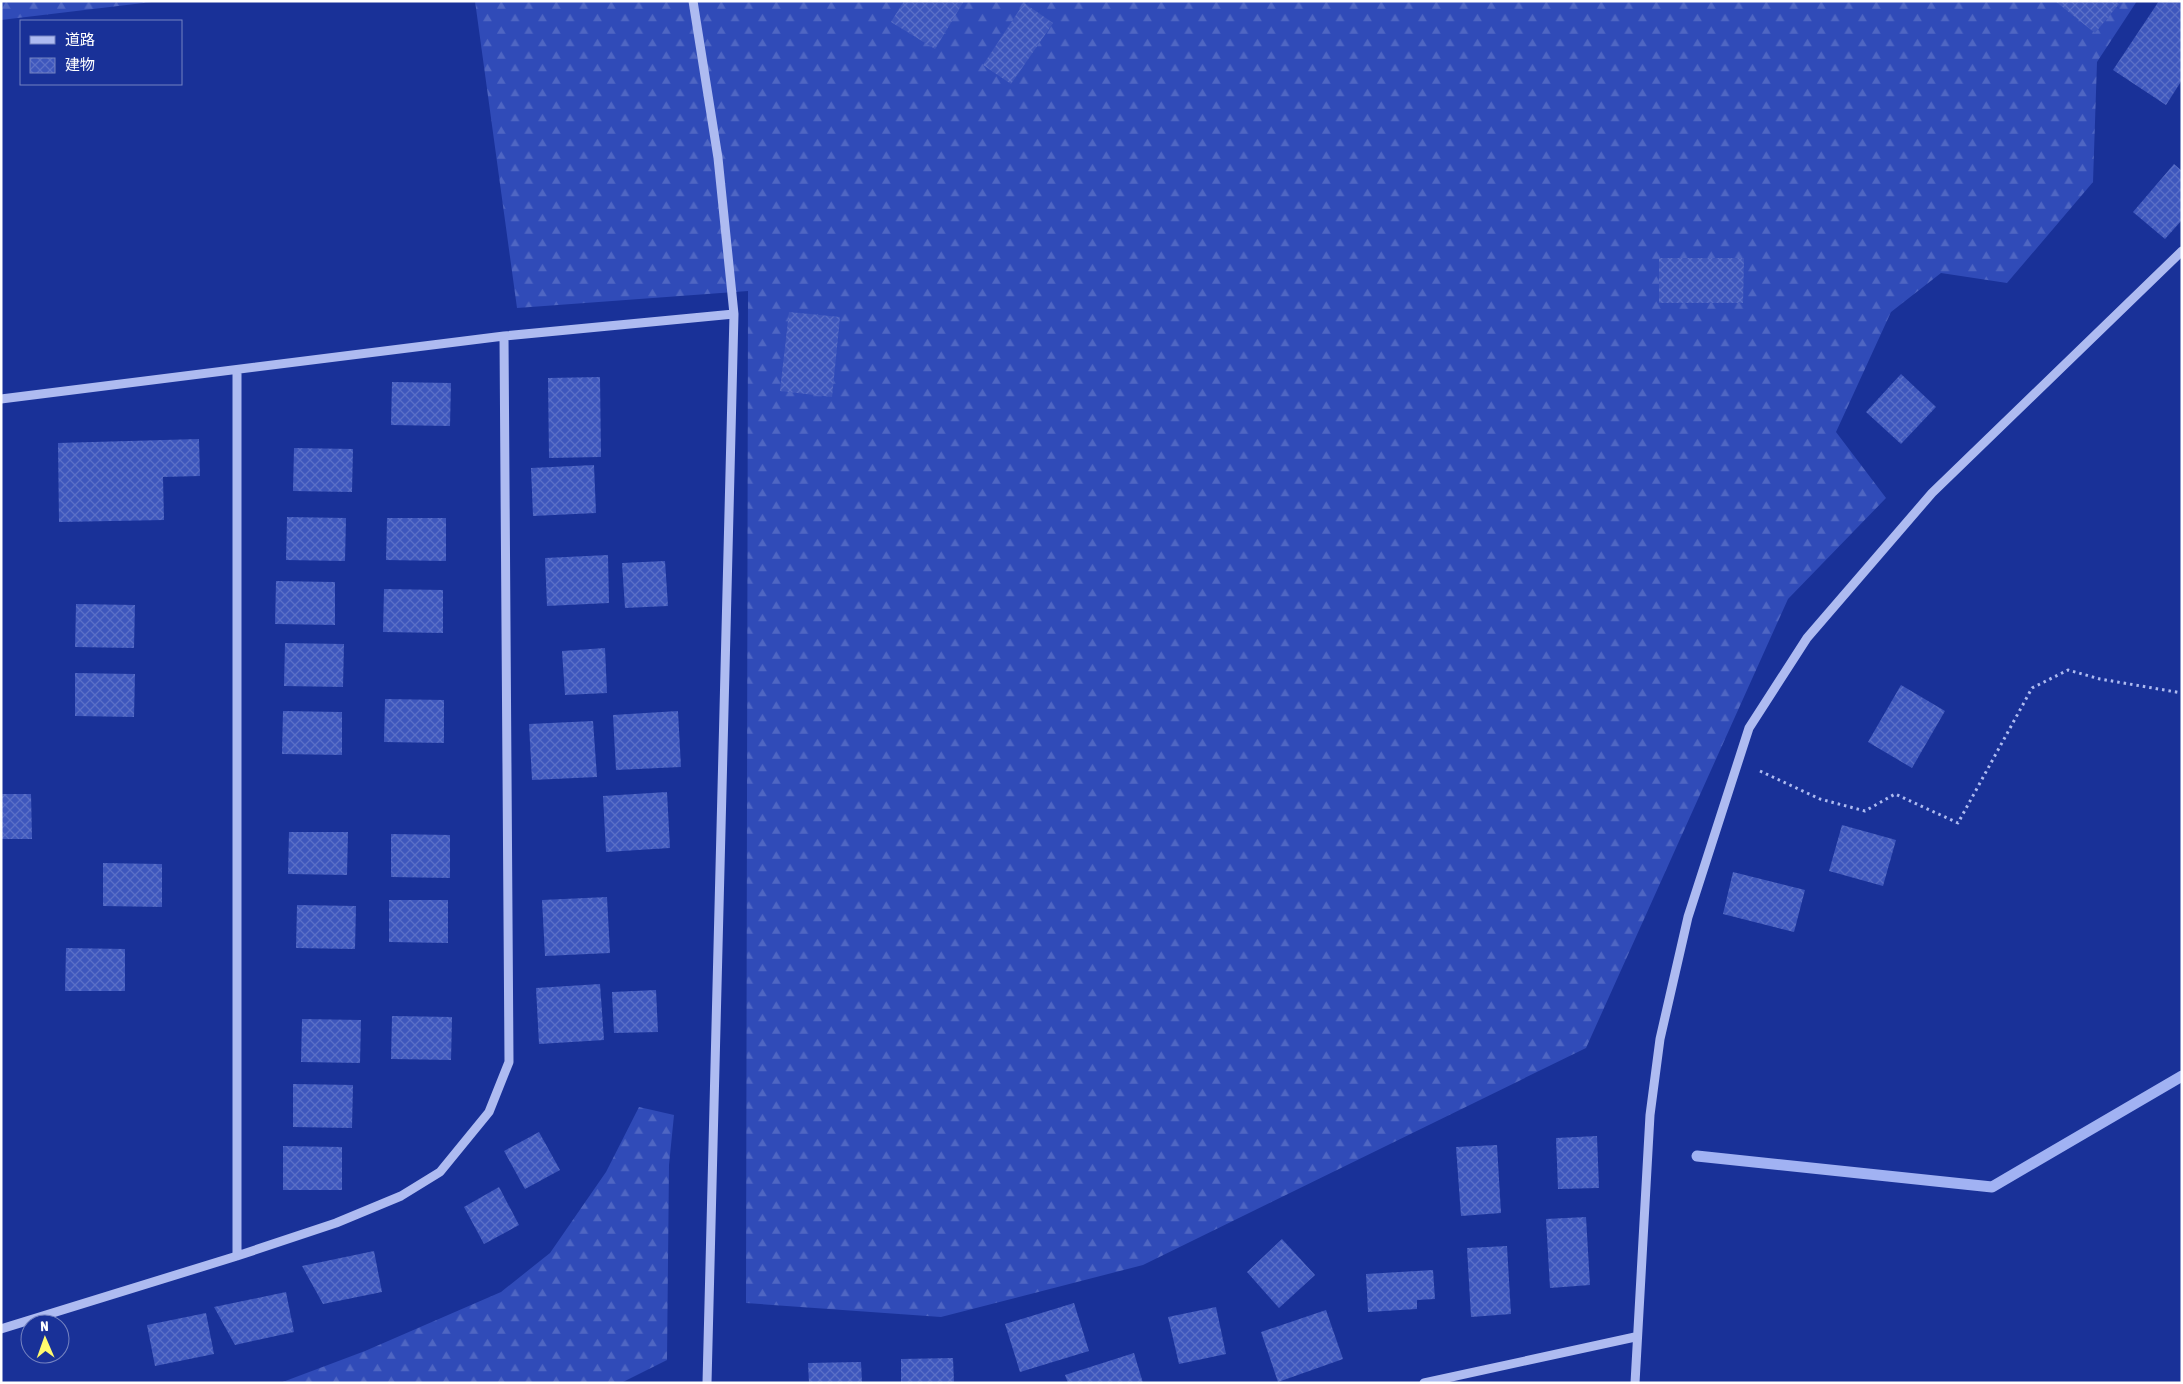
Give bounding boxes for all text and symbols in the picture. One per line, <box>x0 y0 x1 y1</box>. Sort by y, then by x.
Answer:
legend <box>20 20 182 85</box>
text: 道路 <box>65 31 95 48</box>
text: 建物 <box>65 56 95 73</box>
north arrow <box>20 1314 70 1364</box>
text: N <box>40 1318 49 1334</box>

